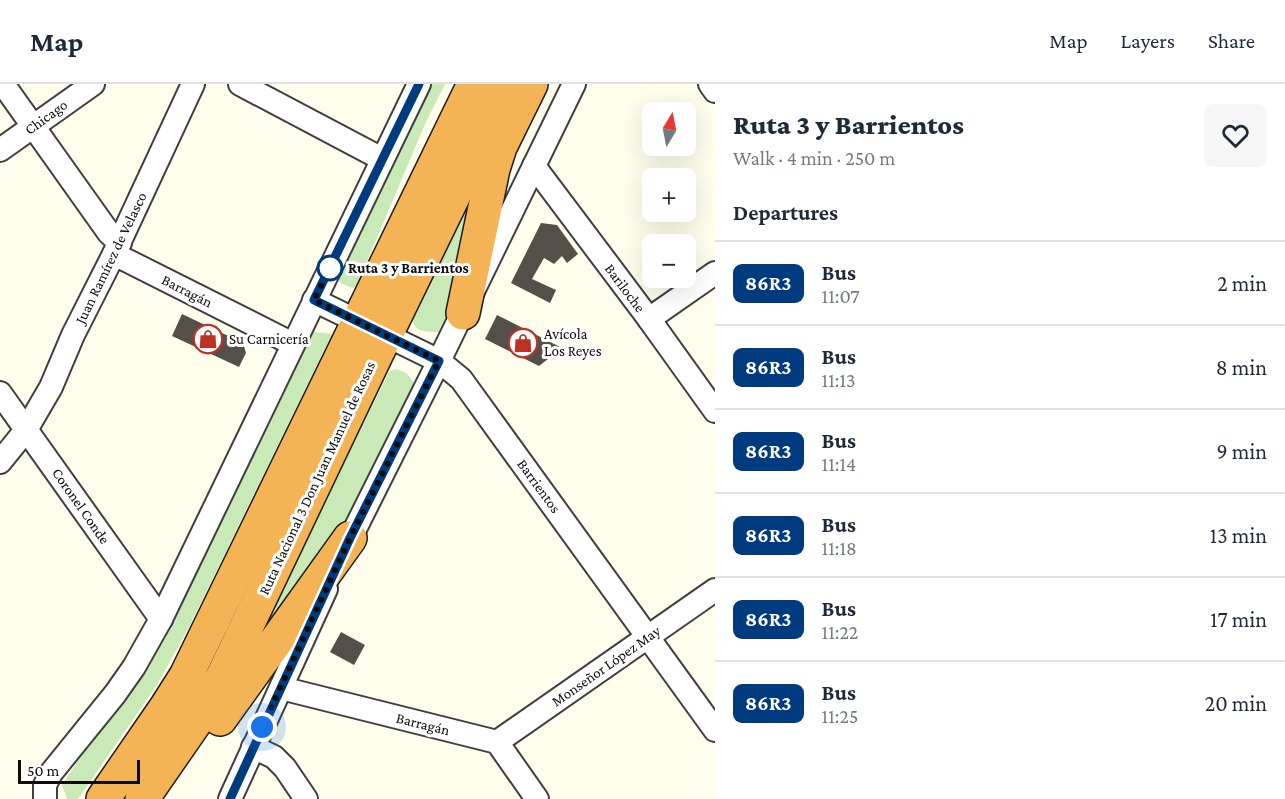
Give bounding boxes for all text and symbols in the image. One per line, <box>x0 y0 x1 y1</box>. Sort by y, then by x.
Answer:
text: Map <box>30 26 83 57</box>
text: Map <box>1049 29 1088 53</box>
text: Layers <box>1121 29 1175 53</box>
text: Share <box>1208 29 1255 53</box>
street label: Chicago <box>22 96 71 139</box>
north arrow <box>642 102 696 156</box>
map controls <box>642 102 696 288</box>
button: heart <box>1204 104 1267 167</box>
text: Ruta 3 y Barrientos <box>733 109 964 140</box>
text: Walk · 4 min · 250 m <box>733 147 895 169</box>
button: + <box>642 168 696 222</box>
street label: Juan Ramírez de Velasco <box>71 190 151 329</box>
text: Departures <box>733 200 838 225</box>
button: − <box>642 234 696 288</box>
marker: Ruta 3 y Barrientos <box>317 255 343 281</box>
place label: Ruta 3 y Barrientos <box>348 260 469 276</box>
text: Bus <box>822 260 856 285</box>
street label: Bariloche <box>602 261 649 316</box>
street label: Barragán <box>159 271 215 311</box>
text: 86R3 <box>745 271 792 295</box>
text: 2 min <box>1217 271 1267 296</box>
text: 11:07 <box>822 285 859 307</box>
shop icon: Su Carnicería <box>192 323 224 355</box>
place label: Avícola Los Reyes <box>544 326 602 360</box>
shop icon: Avícola Los Reyes <box>507 327 539 359</box>
place label: Su Carnicería <box>229 331 309 347</box>
text: Bus <box>822 344 856 369</box>
text: 86R3 <box>745 355 792 379</box>
text: 8 min <box>1216 355 1267 380</box>
street label: Ruta Nacional 3 Don Juan Manuel de Rosas <box>256 359 379 598</box>
text: 11:13 <box>822 369 856 391</box>
text: Bus <box>822 428 856 453</box>
text: 86R3 <box>745 439 792 463</box>
text: 9 min <box>1216 439 1267 464</box>
text: 11:14 <box>822 453 856 475</box>
street label: Barrientos <box>514 456 564 516</box>
street label: Coronel Conde <box>49 465 113 547</box>
text: Bus <box>822 512 856 537</box>
text: 86R3 <box>745 523 792 547</box>
text: 13 min <box>1210 523 1267 548</box>
text: 11:18 <box>822 537 857 559</box>
text: Bus <box>822 596 856 621</box>
text: 86R3 <box>745 607 792 631</box>
text: 17 min <box>1210 607 1267 632</box>
text: 11:22 <box>822 621 858 643</box>
street label: Monseñor López May <box>549 622 664 710</box>
text: Bus <box>822 680 856 705</box>
text: 86R3 <box>745 691 792 715</box>
text: 20 min <box>1205 691 1267 716</box>
text: 11:25 <box>822 705 858 727</box>
street label: Barragán <box>394 710 451 739</box>
your location <box>247 712 277 742</box>
scale bar <box>18 757 140 784</box>
text: 50 m <box>27 762 59 779</box>

